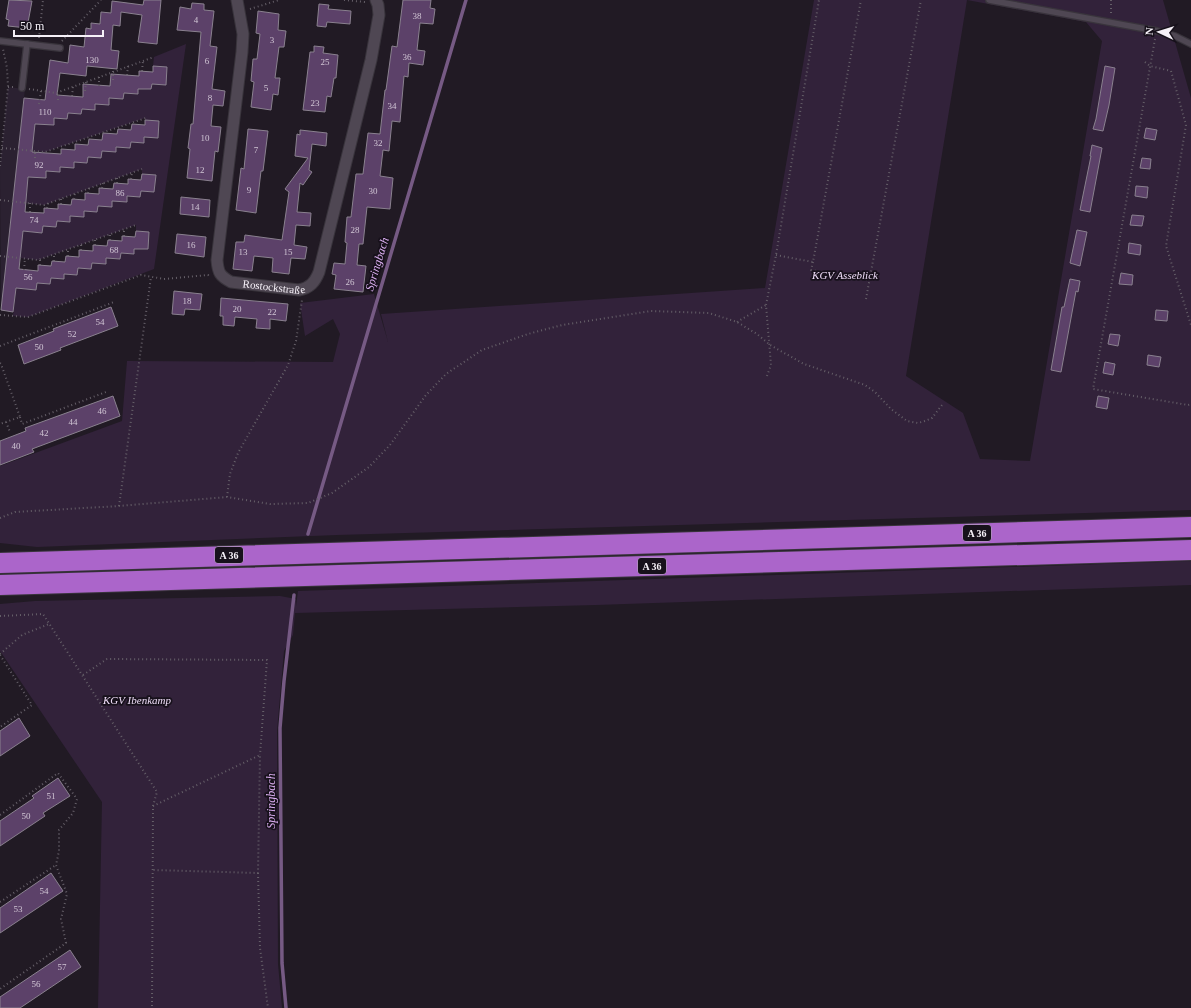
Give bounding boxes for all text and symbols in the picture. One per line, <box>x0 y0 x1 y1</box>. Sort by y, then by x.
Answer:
house number: 38 <box>413 11 422 21</box>
scale bar <box>14 12 103 38</box>
north arrow <box>1139 12 1179 52</box>
house number: 4 <box>194 15 199 25</box>
text: 50 m <box>20 19 45 33</box>
text: N <box>1143 27 1155 36</box>
house number: 3 <box>270 35 275 45</box>
house number: 36 <box>403 52 412 62</box>
house number: 130 <box>85 55 99 65</box>
house number: 6 <box>205 56 210 66</box>
house number: 25 <box>321 57 330 67</box>
house number: 5 <box>264 83 269 93</box>
house number: 8 <box>208 93 213 103</box>
house number: 23 <box>311 98 320 108</box>
house number: 34 <box>388 101 397 111</box>
house number: 110 <box>38 107 52 117</box>
house number: 10 <box>201 133 210 143</box>
house number: 32 <box>374 138 383 148</box>
house number: 7 <box>254 145 259 155</box>
house number: 92 <box>35 160 44 170</box>
house number: 12 <box>196 165 205 175</box>
house number: 9 <box>247 185 252 195</box>
house number: 30 <box>369 186 378 196</box>
house number: 86 <box>116 188 125 198</box>
house number: 14 <box>191 202 200 212</box>
house number: 74 <box>30 215 39 225</box>
house number: 28 <box>351 225 360 235</box>
water label: Springbach <box>362 235 392 293</box>
house number: 16 <box>187 240 196 250</box>
house number: 68 <box>110 245 119 255</box>
house number: 13 <box>239 247 248 257</box>
house number: 15 <box>284 247 293 257</box>
park label: KGV Asseblick <box>811 269 879 281</box>
house number: 56 <box>24 272 33 282</box>
street label: Rostockstraße <box>242 277 307 296</box>
house number: 26 <box>346 277 355 287</box>
house number: 18 <box>183 296 192 306</box>
house number: 20 <box>233 304 242 314</box>
house number: 22 <box>268 307 277 317</box>
house number: 54 <box>96 317 105 327</box>
house number: 52 <box>68 329 77 339</box>
house number: 50 <box>35 342 44 352</box>
house number: 46 <box>98 406 107 416</box>
house number: 44 <box>69 417 78 427</box>
house number: 42 <box>40 428 49 438</box>
house number: 40 <box>12 441 21 451</box>
road number: A 36 <box>963 525 991 541</box>
road number: A 36 <box>215 547 243 563</box>
road number: A 36 <box>638 558 666 574</box>
park label: KGV Ibenkamp <box>102 694 171 706</box>
water label: Springbach <box>264 773 278 829</box>
house number: 51 <box>47 791 56 801</box>
house number: 50 <box>22 811 31 821</box>
house number: 54 <box>40 886 49 896</box>
house number: 53 <box>14 904 23 914</box>
house number: 57 <box>58 962 67 972</box>
house number: 56 <box>32 979 41 989</box>

